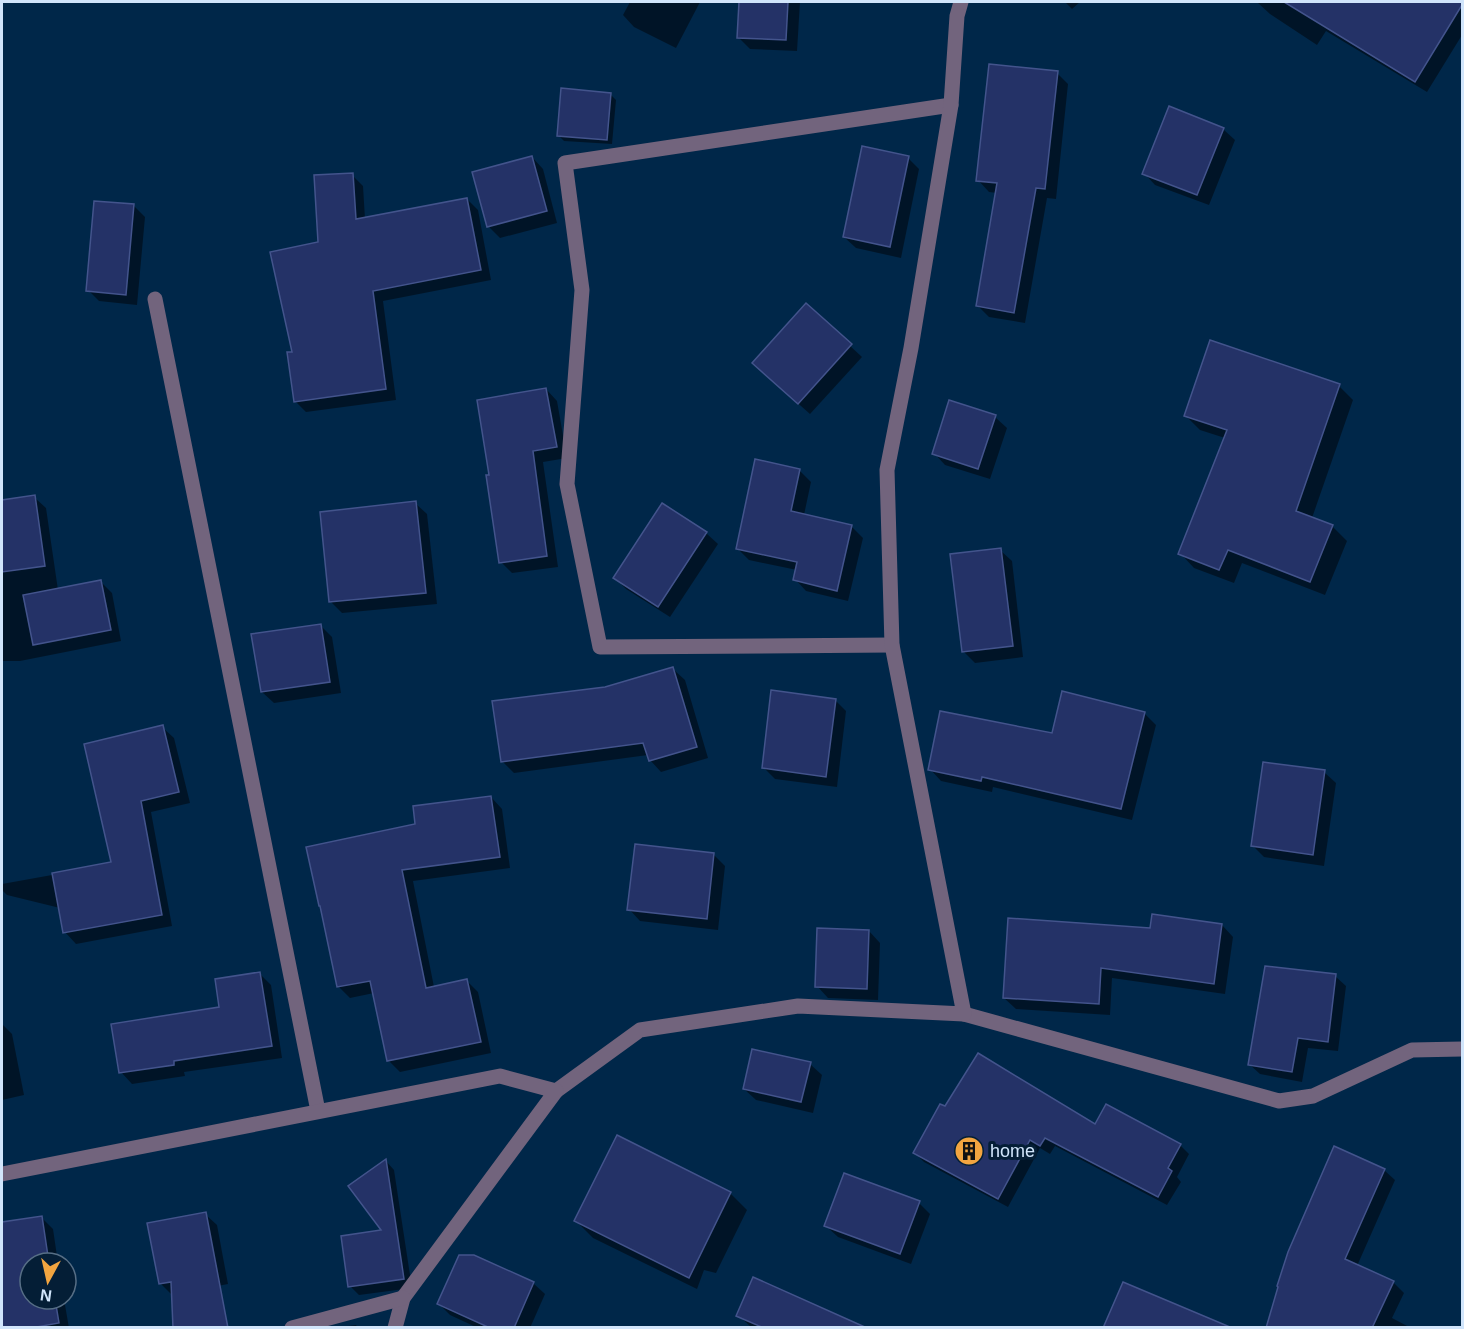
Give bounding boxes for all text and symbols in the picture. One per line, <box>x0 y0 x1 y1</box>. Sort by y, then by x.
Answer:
building icon: home <box>953 1135 985 1167</box>
place label: home <box>990 1141 1035 1161</box>
north arrow <box>18 1251 78 1311</box>
text: N <box>39 1286 53 1305</box>

